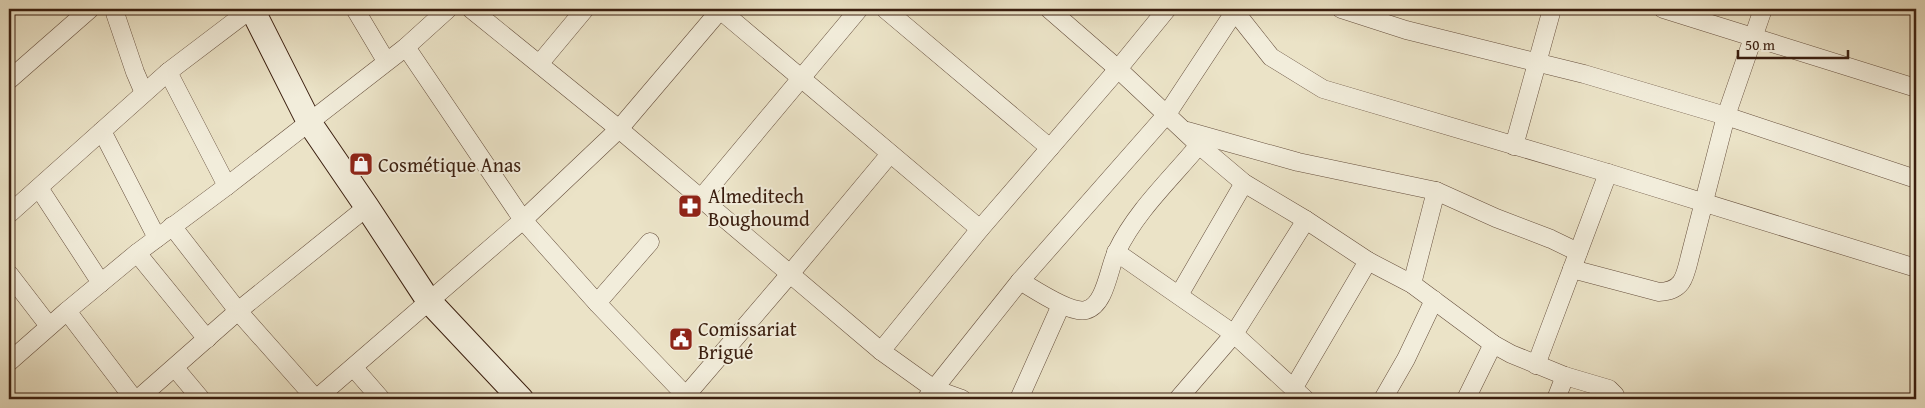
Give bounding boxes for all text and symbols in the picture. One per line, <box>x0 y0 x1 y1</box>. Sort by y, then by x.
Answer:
scale bar <box>1738 28 1848 60</box>
text: 50 m <box>1745 34 1776 55</box>
place label: Cosmétique Anas <box>378 150 521 179</box>
shop icon: Cosmétique Anas <box>348 151 374 177</box>
place label: Almeditech Boughoumd <box>708 181 810 233</box>
pharmacy icon: Almeditech Boughoumd <box>677 193 703 219</box>
place label: Comissariat Brigué <box>698 314 797 366</box>
public building icon: Comissariat Brigué <box>668 326 694 352</box>

